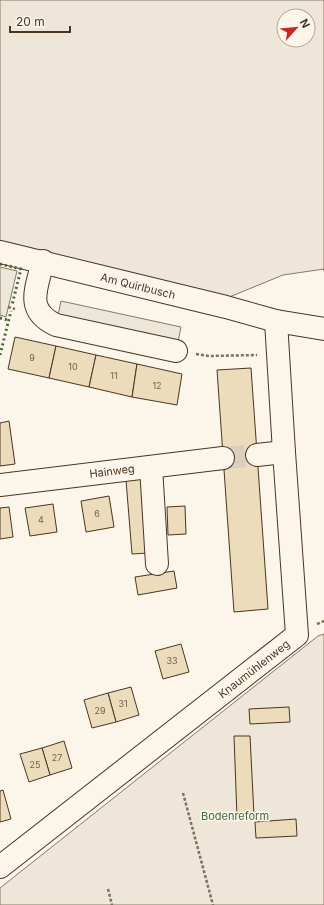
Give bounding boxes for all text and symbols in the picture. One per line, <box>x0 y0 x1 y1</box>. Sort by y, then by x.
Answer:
scale bar <box>10 8 70 34</box>
north arrow <box>276 8 316 48</box>
text: 20 m <box>16 14 45 29</box>
text: N <box>297 17 313 30</box>
street label: Am Quirlbusch <box>99 270 177 302</box>
house number: 9 <box>29 352 35 363</box>
house number: 10 <box>68 361 78 372</box>
house number: 11 <box>110 370 118 381</box>
house number: 12 <box>152 380 162 391</box>
street label: Hainweg <box>89 461 135 481</box>
house number: 6 <box>94 508 100 519</box>
house number: 4 <box>38 514 44 525</box>
street label: Knaumühlenweg <box>216 637 292 701</box>
house number: 33 <box>166 655 178 666</box>
house number: 31 <box>118 698 128 709</box>
house number: 29 <box>94 705 106 716</box>
house number: 27 <box>52 752 62 763</box>
house number: 25 <box>30 759 40 770</box>
park label: Bodenreform <box>201 809 269 823</box>

